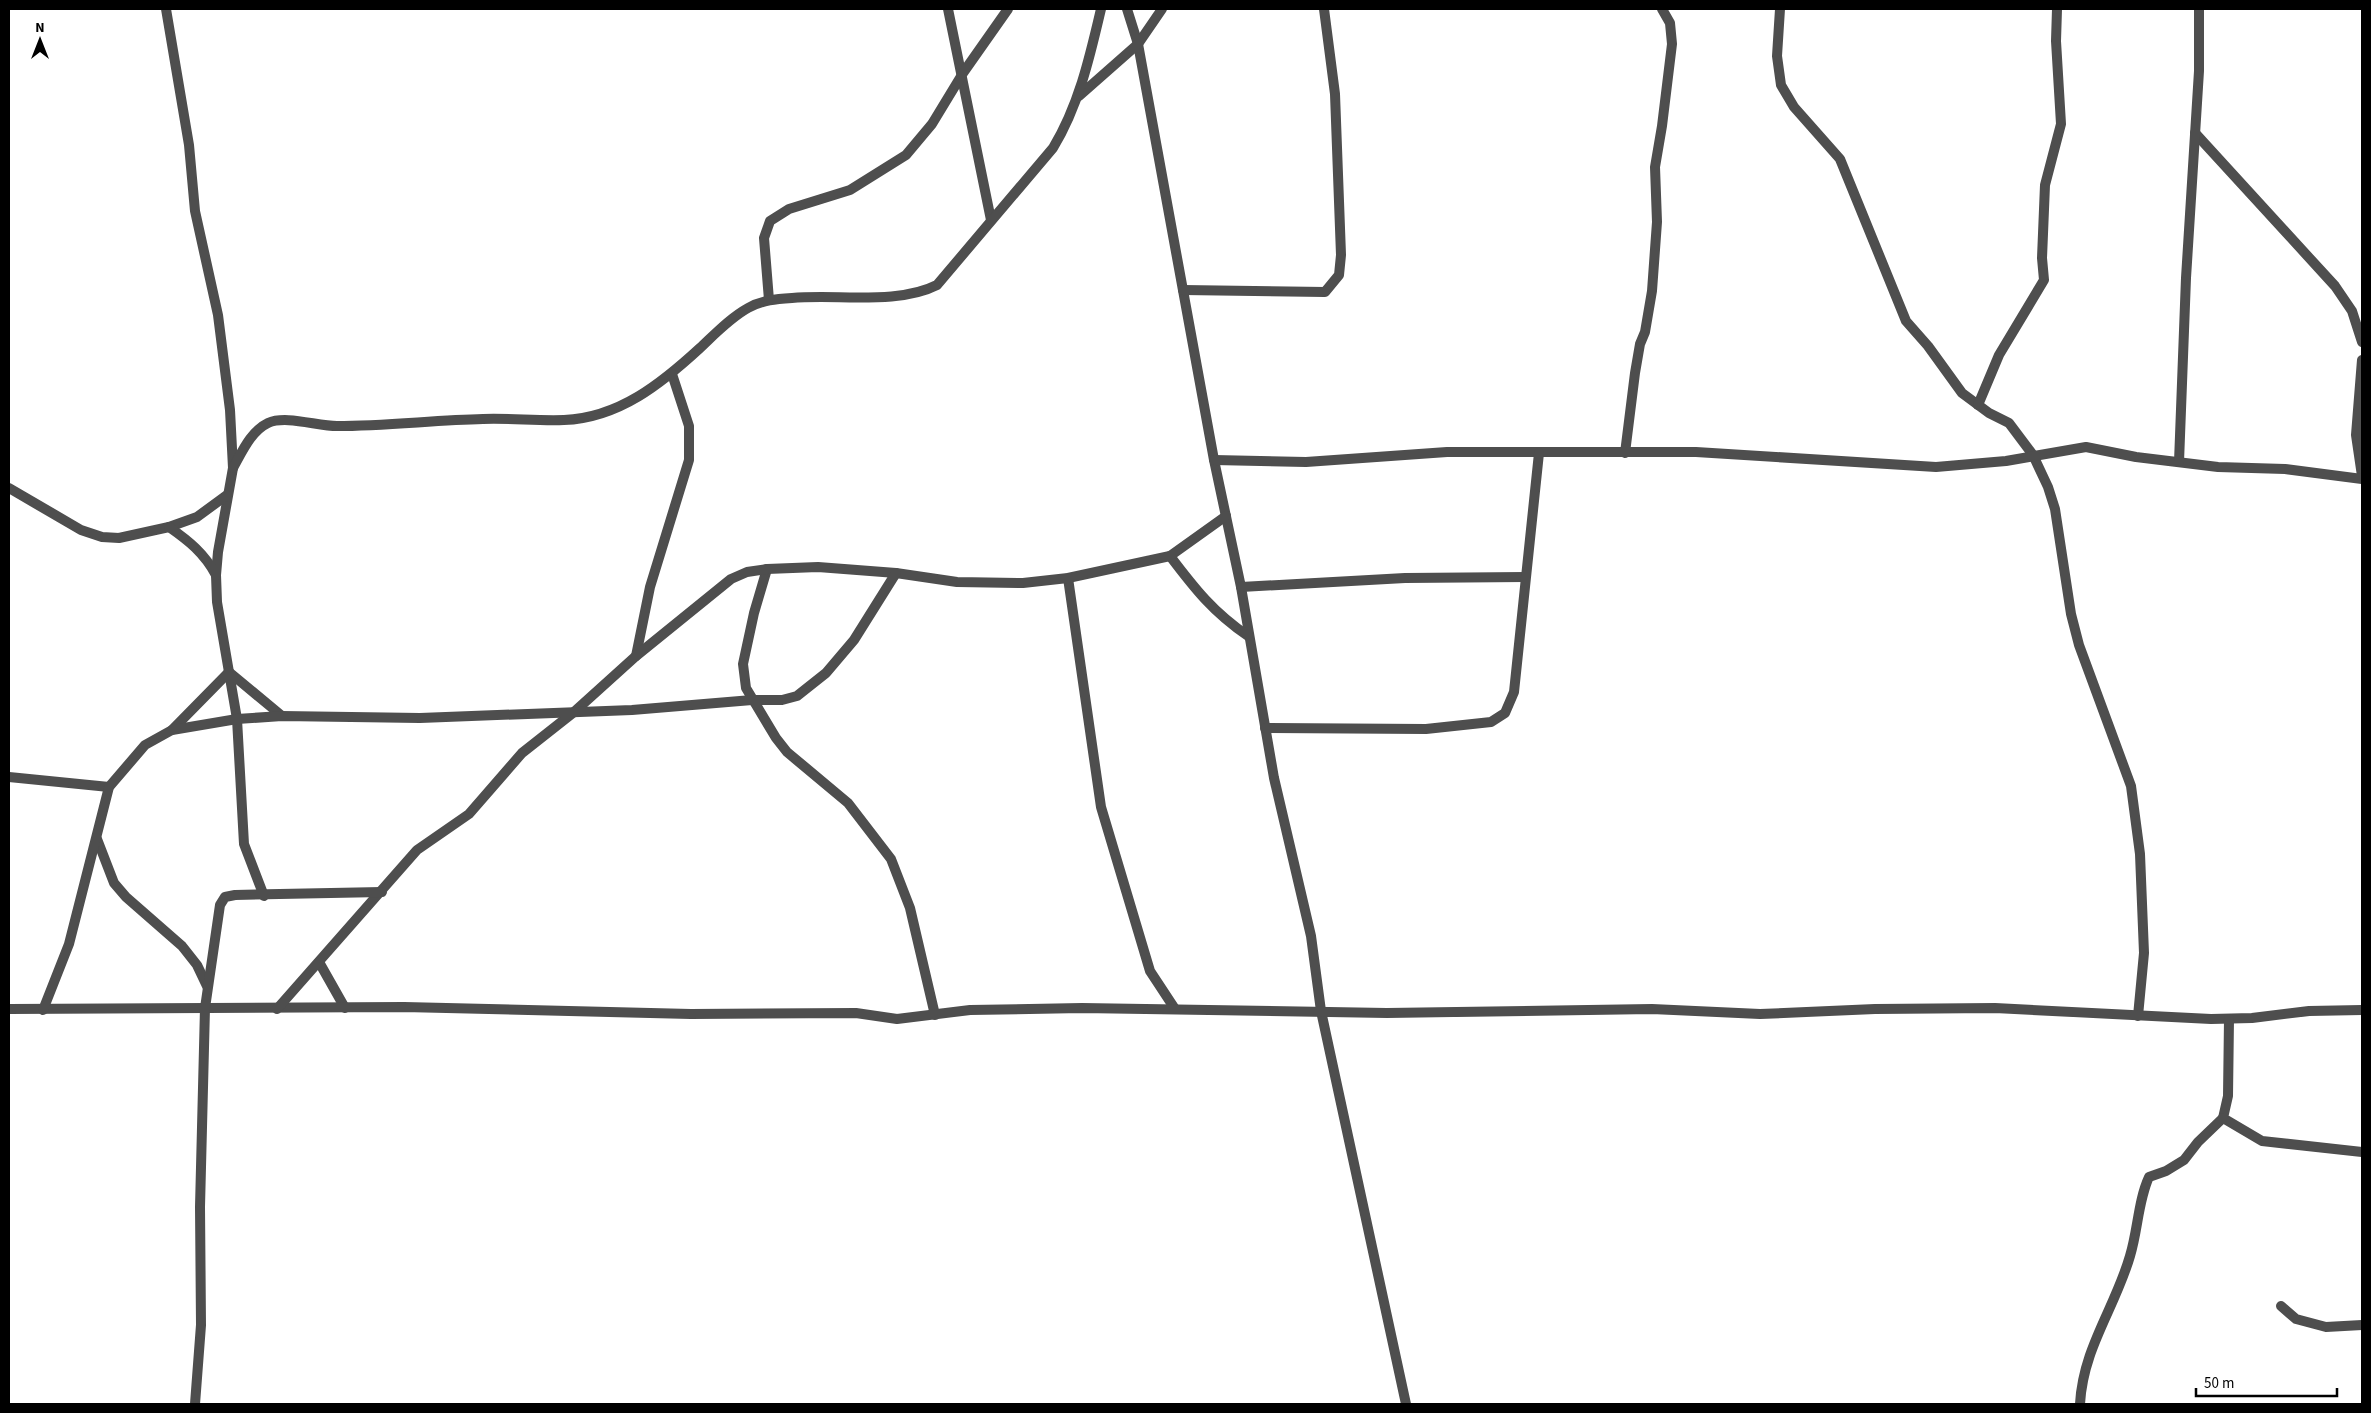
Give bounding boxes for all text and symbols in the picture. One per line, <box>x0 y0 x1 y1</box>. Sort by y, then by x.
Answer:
north arrow <box>15 15 65 65</box>
text: N <box>35 18 45 38</box>
scale bar <box>2196 1366 2337 1398</box>
text: 50 m <box>2204 1373 2234 1394</box>

